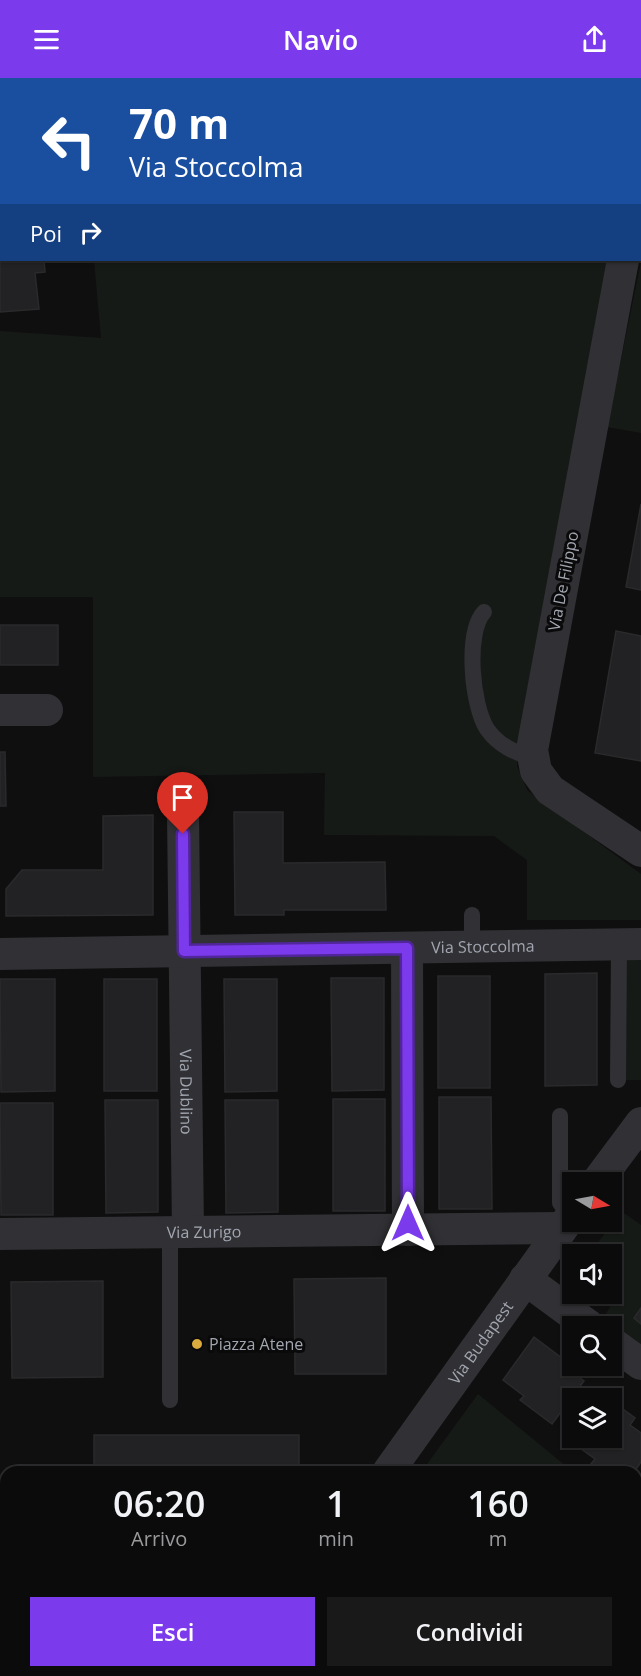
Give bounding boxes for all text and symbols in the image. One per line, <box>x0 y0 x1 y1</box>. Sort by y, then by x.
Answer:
text: Navio <box>283 21 358 58</box>
icon: menu <box>30 23 63 56</box>
icon: share <box>578 23 611 56</box>
text: 70 m <box>129 94 229 151</box>
icon: left <box>30 102 108 180</box>
text: Via Stoccolma <box>129 148 304 185</box>
icon: right <box>74 216 107 249</box>
text: Poi <box>30 218 62 248</box>
street label: Via De Filippo <box>543 529 583 633</box>
pin <box>157 772 208 834</box>
icon: arrive <box>166 781 199 814</box>
street label: Via Stoccolma <box>431 935 535 958</box>
street label: Via Dublino <box>175 1049 198 1135</box>
north arrow <box>562 1172 622 1232</box>
map controls <box>562 1172 622 1448</box>
position arrow <box>376 1191 440 1255</box>
street label: Via Zurigo <box>167 1220 241 1243</box>
button: sound <box>562 1244 622 1304</box>
street label: Via Budapest <box>443 1296 518 1389</box>
button: search <box>562 1316 622 1376</box>
place label: Piazza Atene <box>209 1333 303 1355</box>
marker: Piazza Atene <box>190 1337 204 1351</box>
button: layers <box>562 1388 622 1448</box>
text: 06:20 <box>113 1479 205 1528</box>
text: 1 <box>326 1479 347 1528</box>
text: 160 <box>467 1479 529 1528</box>
text: Arrivo <box>131 1525 187 1552</box>
text: min <box>318 1525 354 1552</box>
text: m <box>489 1525 507 1552</box>
button: Esci <box>30 1597 315 1666</box>
button: Condividi <box>327 1597 612 1666</box>

